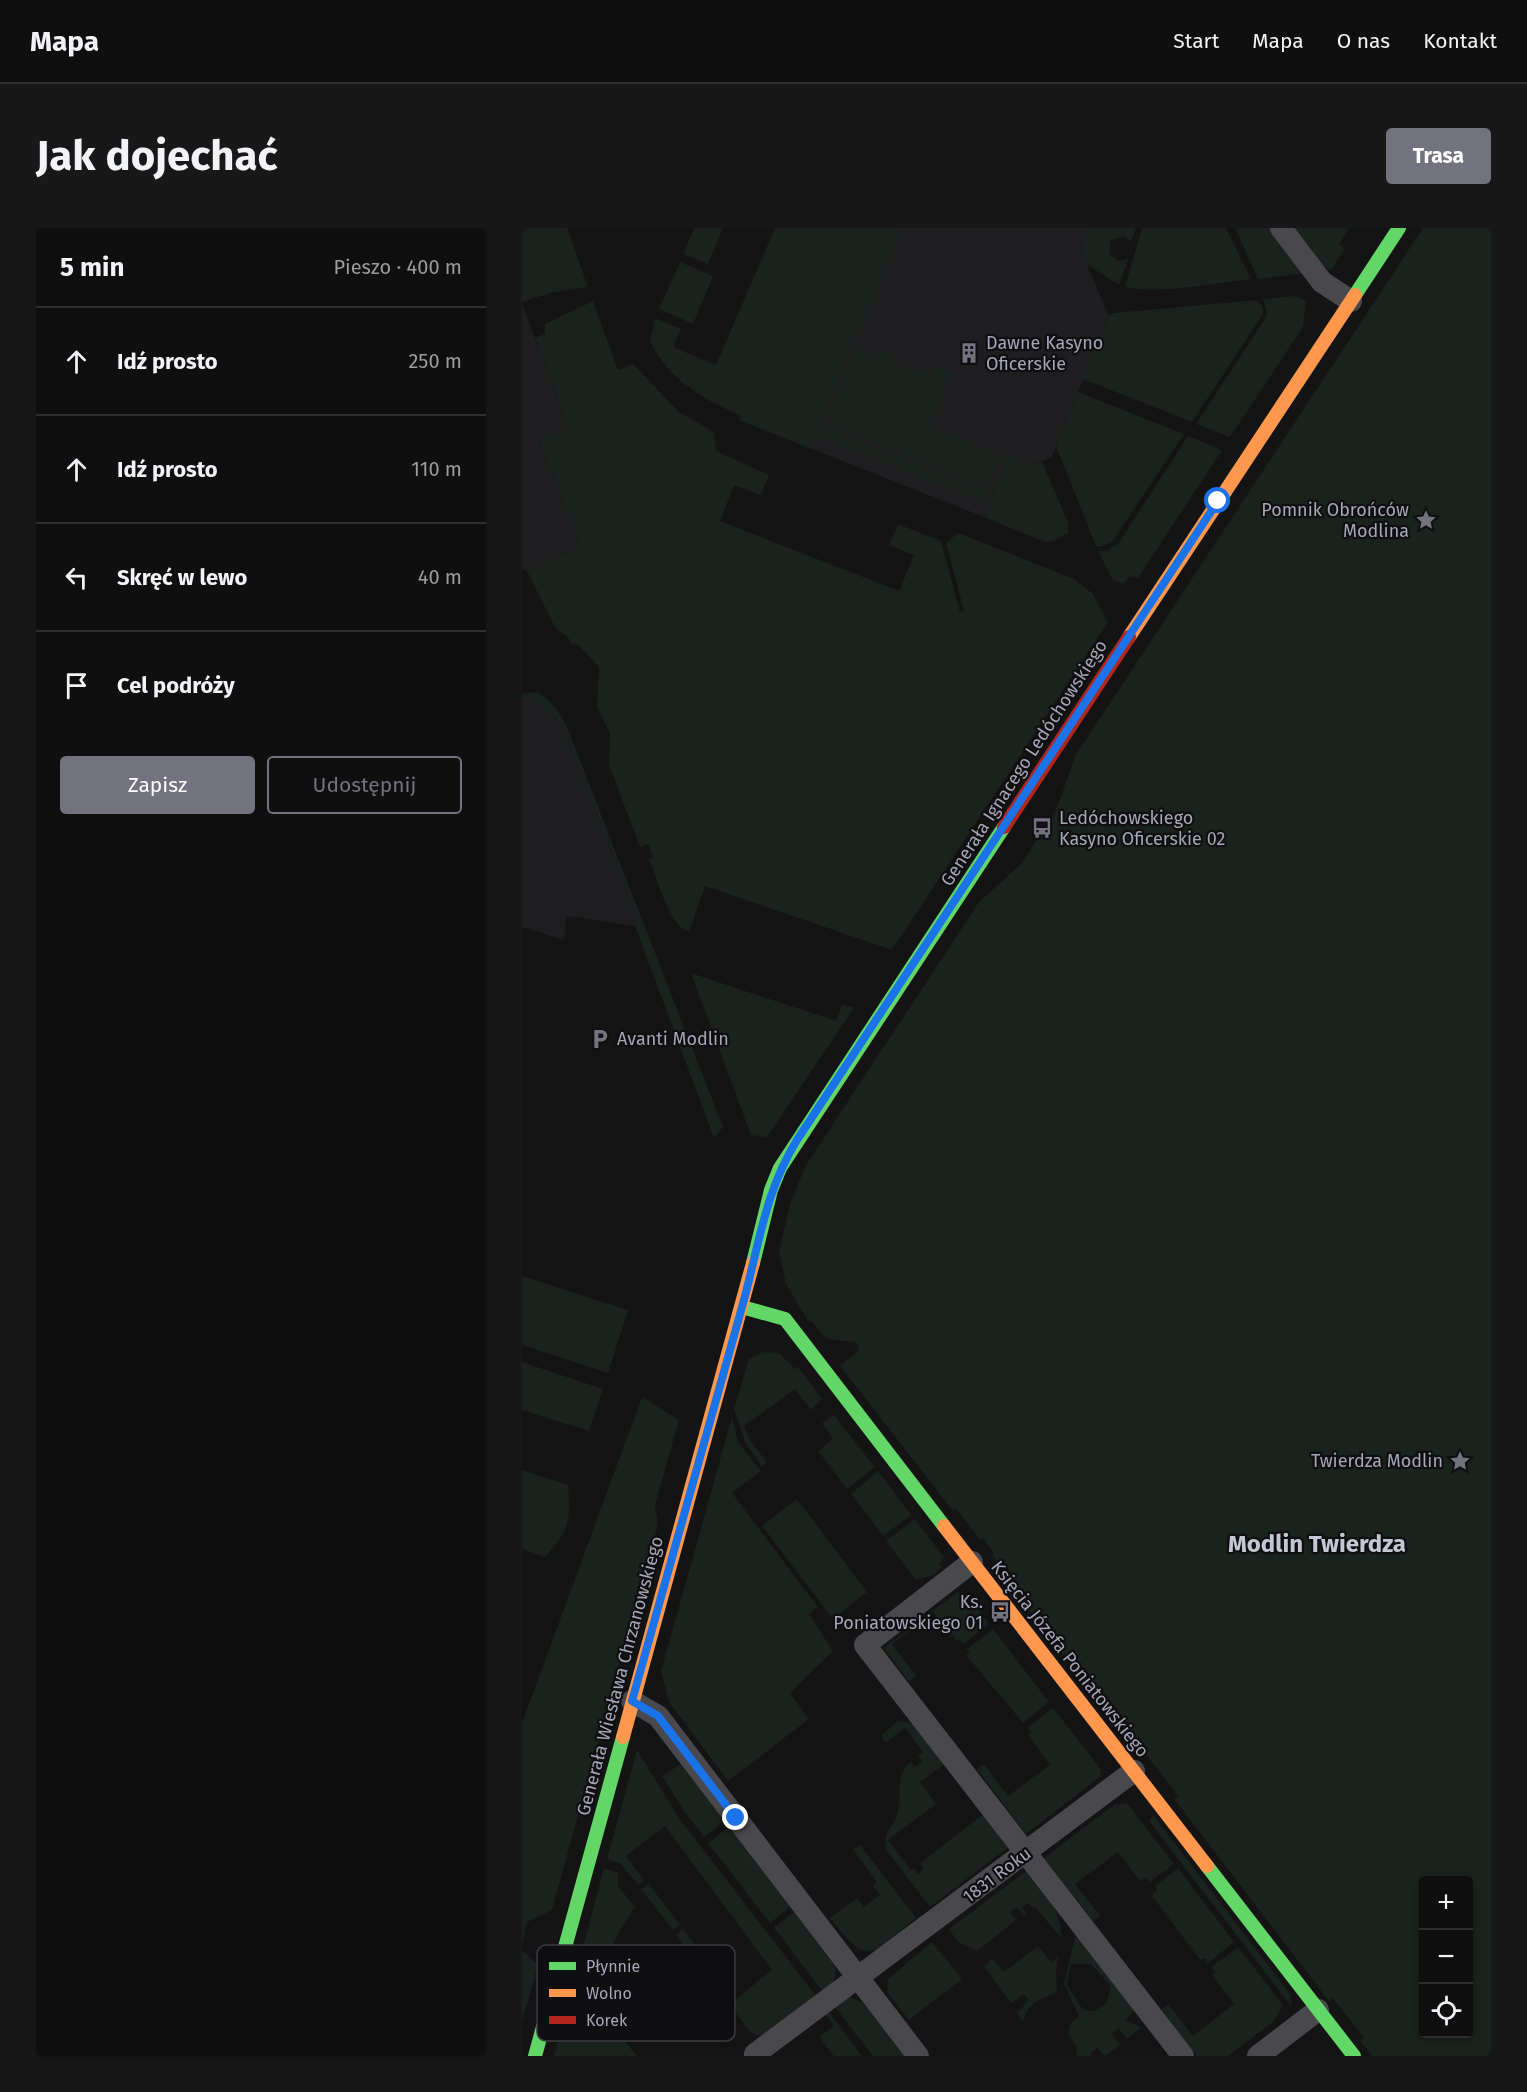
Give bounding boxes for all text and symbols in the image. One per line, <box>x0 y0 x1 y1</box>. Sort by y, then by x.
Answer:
text: Mapa <box>30 25 99 58</box>
text: Start <box>1173 28 1219 54</box>
text: Mapa <box>1252 28 1304 54</box>
text: O nas <box>1337 28 1390 54</box>
text: Kontakt <box>1423 28 1497 54</box>
button: Trasa <box>1386 128 1491 184</box>
text: Jak dojechać <box>36 131 278 181</box>
text: 5 min <box>60 252 124 283</box>
text: Pieszo · 400 m <box>333 255 462 279</box>
place label: Dawne Kasyno Oficerskie <box>986 332 1103 375</box>
building icon: Dawne Kasyno Oficerskie <box>957 341 981 365</box>
icon: ahead <box>60 345 93 378</box>
text: Idź prosto <box>117 348 218 375</box>
text: 250 m <box>408 349 462 373</box>
icon: ahead <box>60 453 93 486</box>
text: Idź prosto <box>117 456 218 483</box>
text: 110 m <box>411 457 462 481</box>
route start <box>1204 487 1230 513</box>
place label: Pomnik Obrońców Modlina <box>1261 499 1409 542</box>
place icon: Pomnik Obrońców Modlina <box>1414 508 1438 532</box>
icon: left <box>60 561 93 594</box>
text: Skręć w lewo <box>117 564 247 591</box>
text: 40 m <box>418 565 462 589</box>
street label: Generała Ignacego Ledóchowskiego <box>936 636 1112 890</box>
icon: arrive <box>60 669 93 702</box>
text: Cel podróży <box>117 672 235 699</box>
button: Zapisz <box>60 756 255 814</box>
button: Udostępnij <box>267 756 462 814</box>
place label: Ledóchowskiego Kasyno Oficerskie 02 <box>1059 807 1226 850</box>
bus stop icon: Ledóchowskiego Kasyno Oficerskie 02 <box>1030 816 1054 840</box>
parking icon: Avanti Modlin <box>588 1027 612 1051</box>
place label: Avanti Modlin <box>617 1028 729 1050</box>
place icon: Twierdza Modlin <box>1448 1449 1472 1473</box>
place label: Twierdza Modlin <box>1311 1450 1443 1472</box>
district label: Modlin Twierdza <box>1228 1530 1406 1558</box>
street label: Generała Wiesława Chrzanowskiego <box>572 1534 668 1818</box>
street label: Księcia Józefa Poniatowskiego <box>986 1556 1154 1762</box>
place label: Ks. Poniatowskiego 01 <box>833 1591 983 1634</box>
bus stop icon: Ks. Poniatowskiego 01 <box>988 1600 1012 1624</box>
route end <box>722 1804 748 1830</box>
street label: 1831 Roku <box>959 1842 1035 1908</box>
map controls <box>1419 1876 1473 2038</box>
button: + <box>1419 1876 1473 1930</box>
button: − <box>1419 1930 1473 1984</box>
legend <box>537 1945 735 2041</box>
text: Płynnie <box>586 1957 640 1976</box>
text: Wolno <box>586 1984 632 2003</box>
button: locate <box>1419 1984 1473 2038</box>
text: Korek <box>586 2011 628 2030</box>

